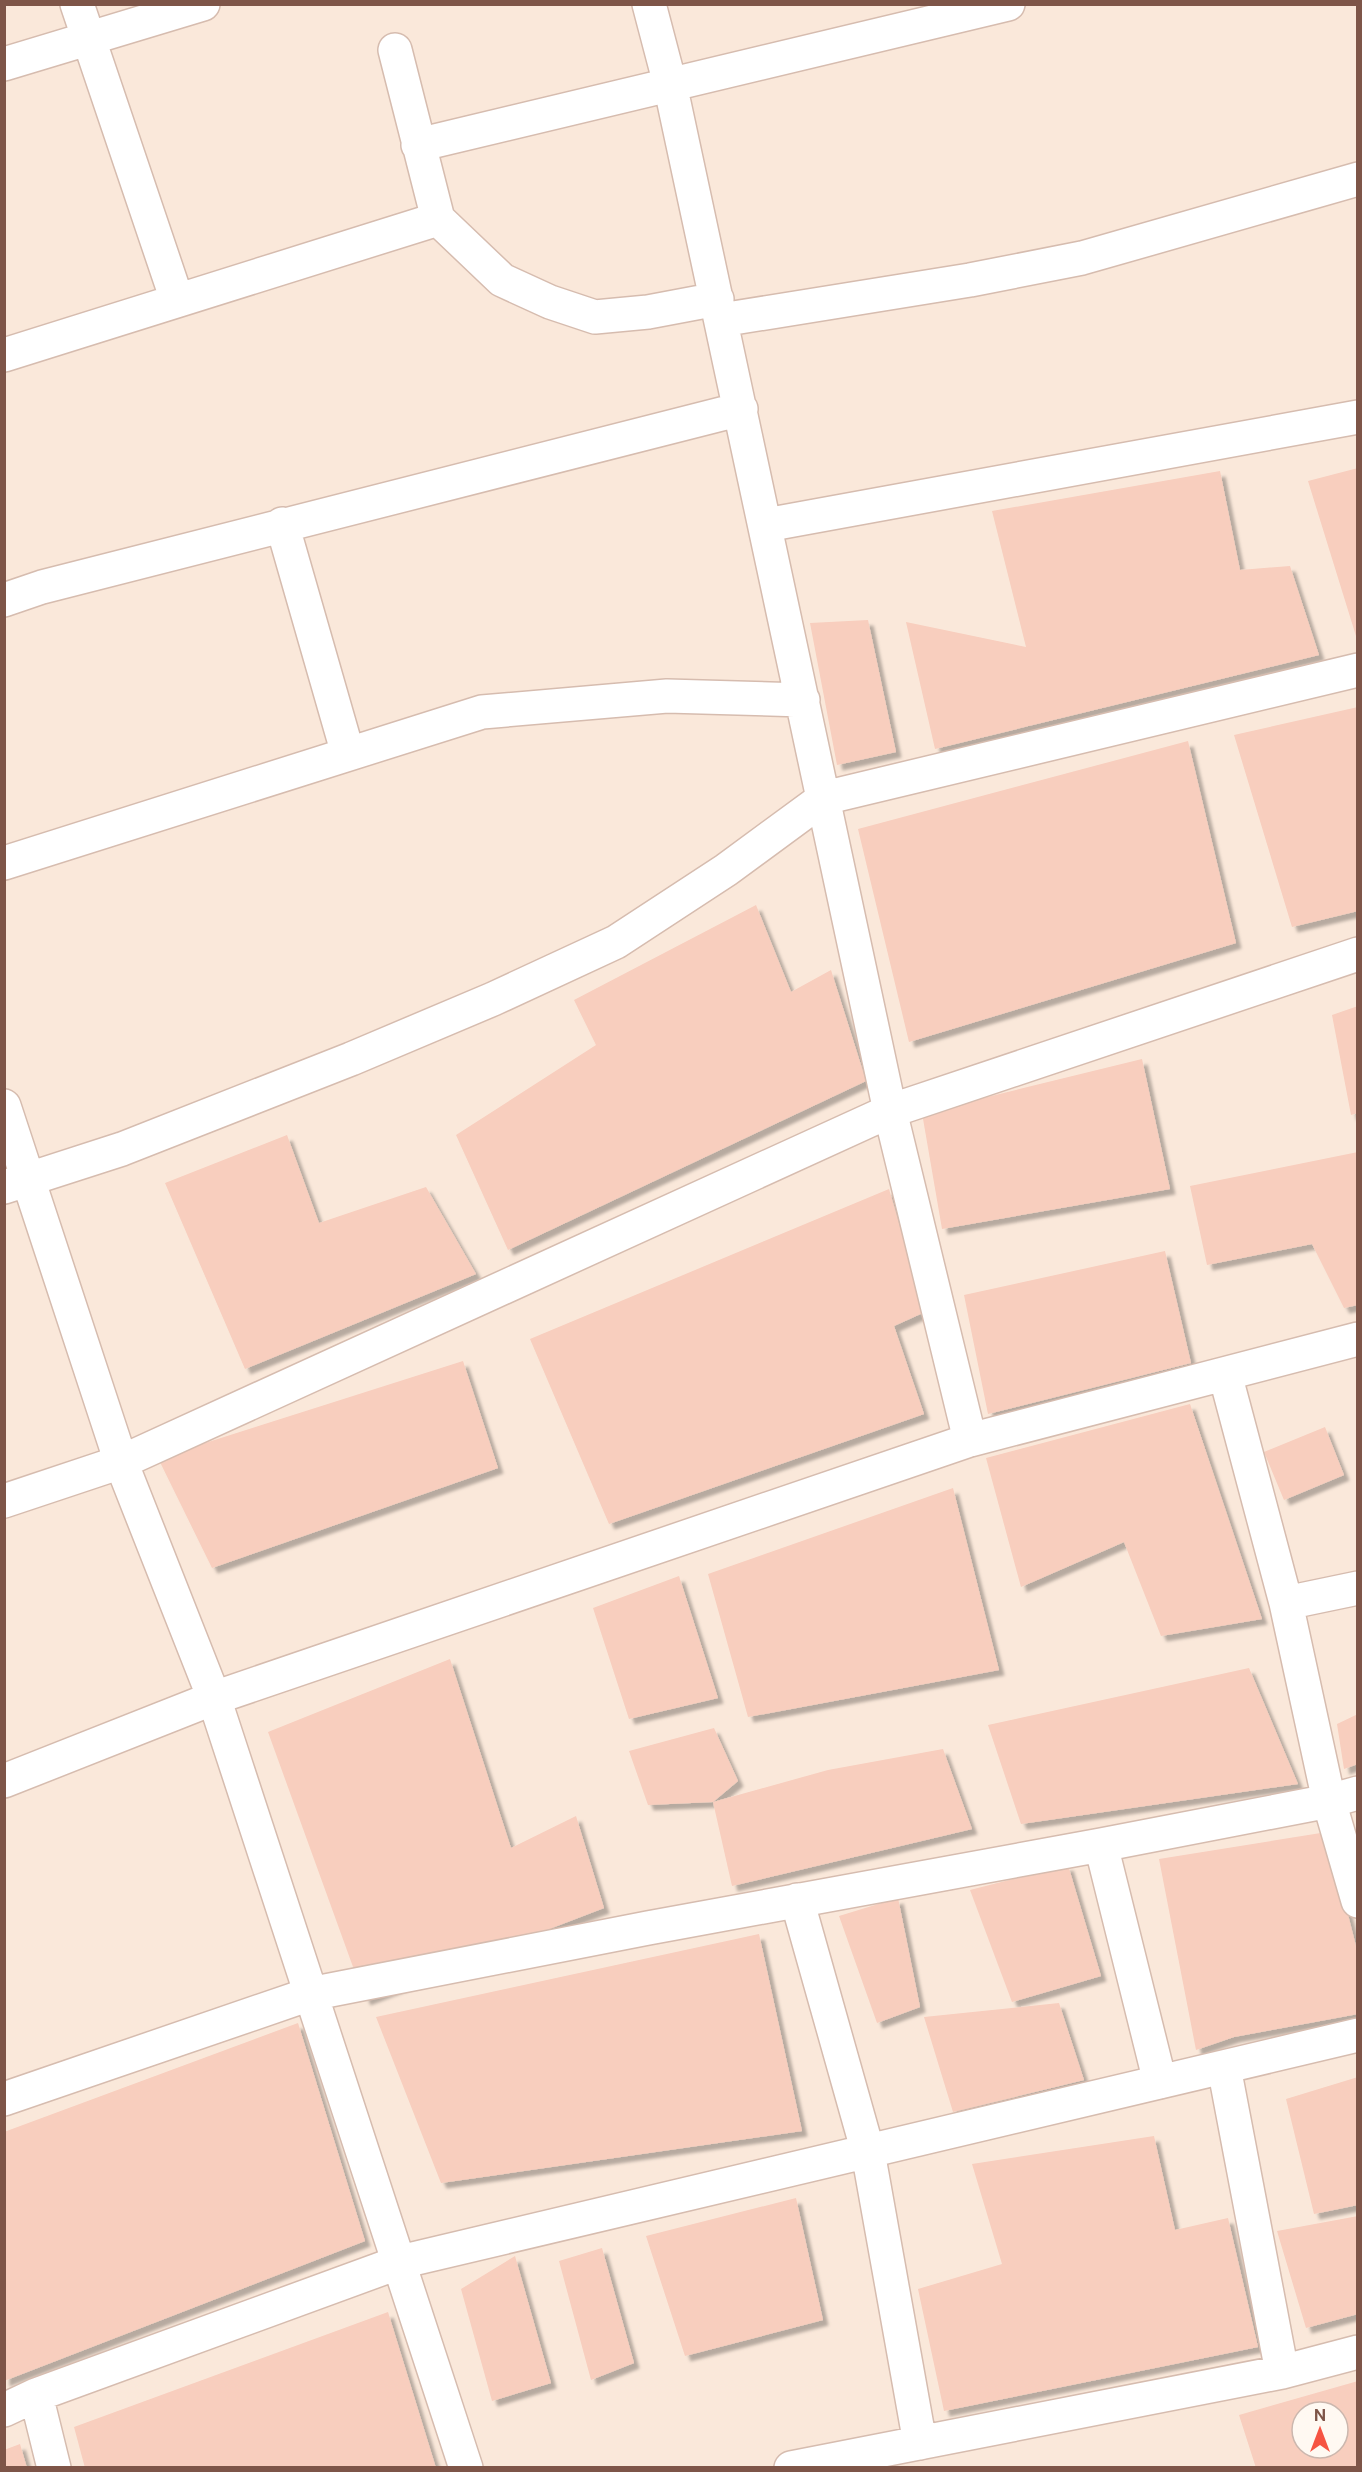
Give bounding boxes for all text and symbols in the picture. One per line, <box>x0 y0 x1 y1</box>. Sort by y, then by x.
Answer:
north arrow <box>1290 2400 1350 2460</box>
text: N <box>1314 2406 1326 2425</box>

